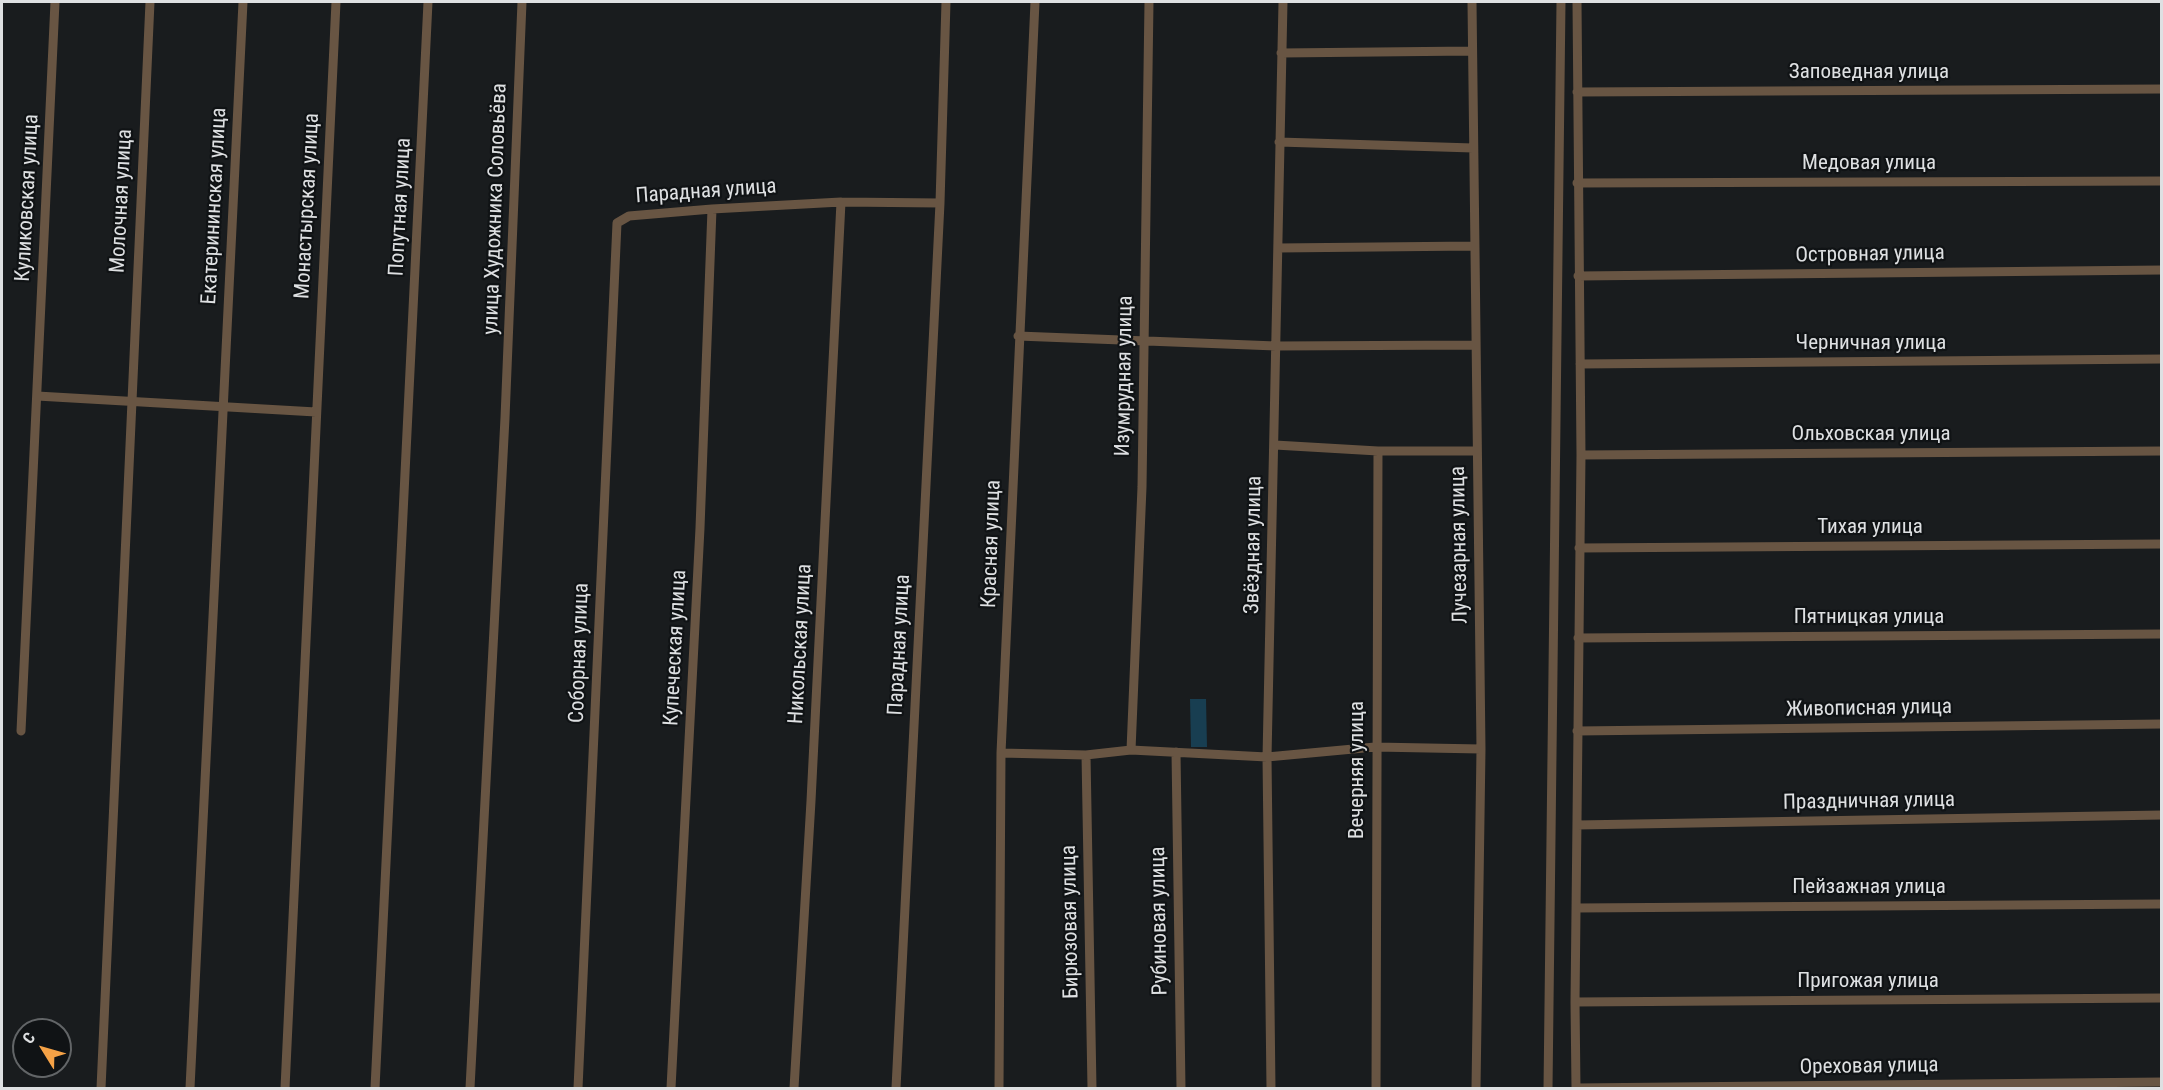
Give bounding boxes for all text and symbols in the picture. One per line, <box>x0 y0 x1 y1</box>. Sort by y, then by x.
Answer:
street label: Заповедная улица <box>1789 60 1949 86</box>
street label: улица Художника Соловьёва <box>479 83 513 335</box>
street label: Екатерининская улица <box>197 107 233 305</box>
street label: Монастырская улица <box>291 112 325 300</box>
street label: Куликовская улица <box>11 114 45 282</box>
street label: Молочная улица <box>106 128 138 274</box>
street label: Попутная улица <box>385 137 417 277</box>
street label: Медовая улица <box>1802 151 1936 177</box>
street label: Парадная улица <box>635 175 777 209</box>
street label: Островная улица <box>1795 241 1945 269</box>
street label: Изумрудная улица <box>1111 295 1139 457</box>
street label: Черничная улица <box>1796 331 1946 357</box>
street label: Ольховская улица <box>1791 422 1951 448</box>
street label: Лучезарная улица <box>1446 466 1474 624</box>
street label: Звёздная улица <box>1240 476 1268 614</box>
street label: Красная улица <box>977 480 1007 608</box>
street label: Тихая улица <box>1817 515 1923 541</box>
street label: Никольская улица <box>784 563 818 725</box>
street label: Купеческая улица <box>659 569 693 727</box>
street label: Парадная улица <box>884 574 916 716</box>
street label: Соборная улица <box>565 583 595 723</box>
street label: Пятницкая улица <box>1794 605 1944 631</box>
street label: Живописная улица <box>1786 695 1952 723</box>
street label: Вечерняя улица <box>1345 701 1371 839</box>
street label: Праздничная улица <box>1783 788 1955 816</box>
street label: Бирюзовая улица <box>1057 845 1085 999</box>
street label: Рубиновая улица <box>1146 846 1174 996</box>
street label: Пейзажная улица <box>1792 875 1946 901</box>
street label: Пригожая улица <box>1797 969 1939 995</box>
north arrow <box>12 1018 72 1078</box>
text: С <box>18 1029 39 1047</box>
street label: Ореховая улица <box>1799 1053 1939 1081</box>

